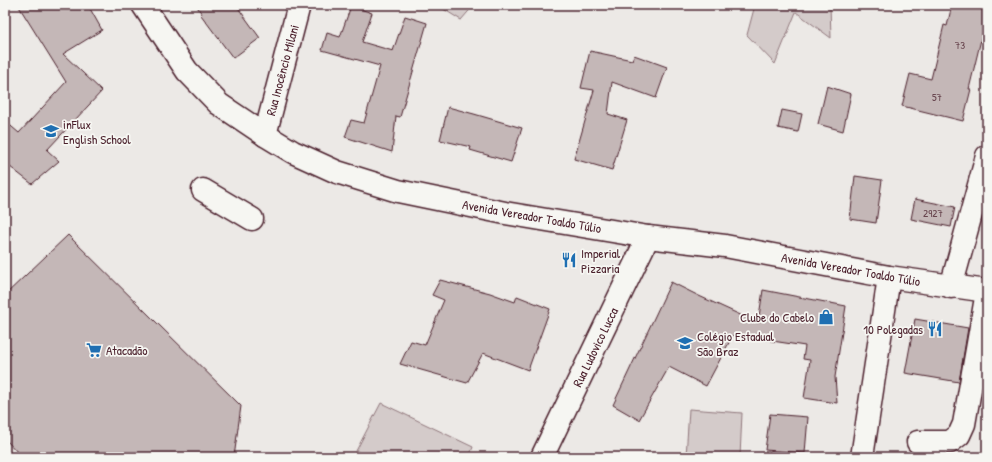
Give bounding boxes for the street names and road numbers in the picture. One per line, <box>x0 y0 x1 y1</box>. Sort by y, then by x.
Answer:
street label: Rua Inocêncio Milani <box>261 22 303 118</box>
street label: Avenida Vereador Toaldo Túlio <box>461 195 603 237</box>
street label: Avenida Vereador Toaldo Túlio <box>780 248 922 290</box>
street label: Rua Ludovico Lucca <box>568 304 622 390</box>

